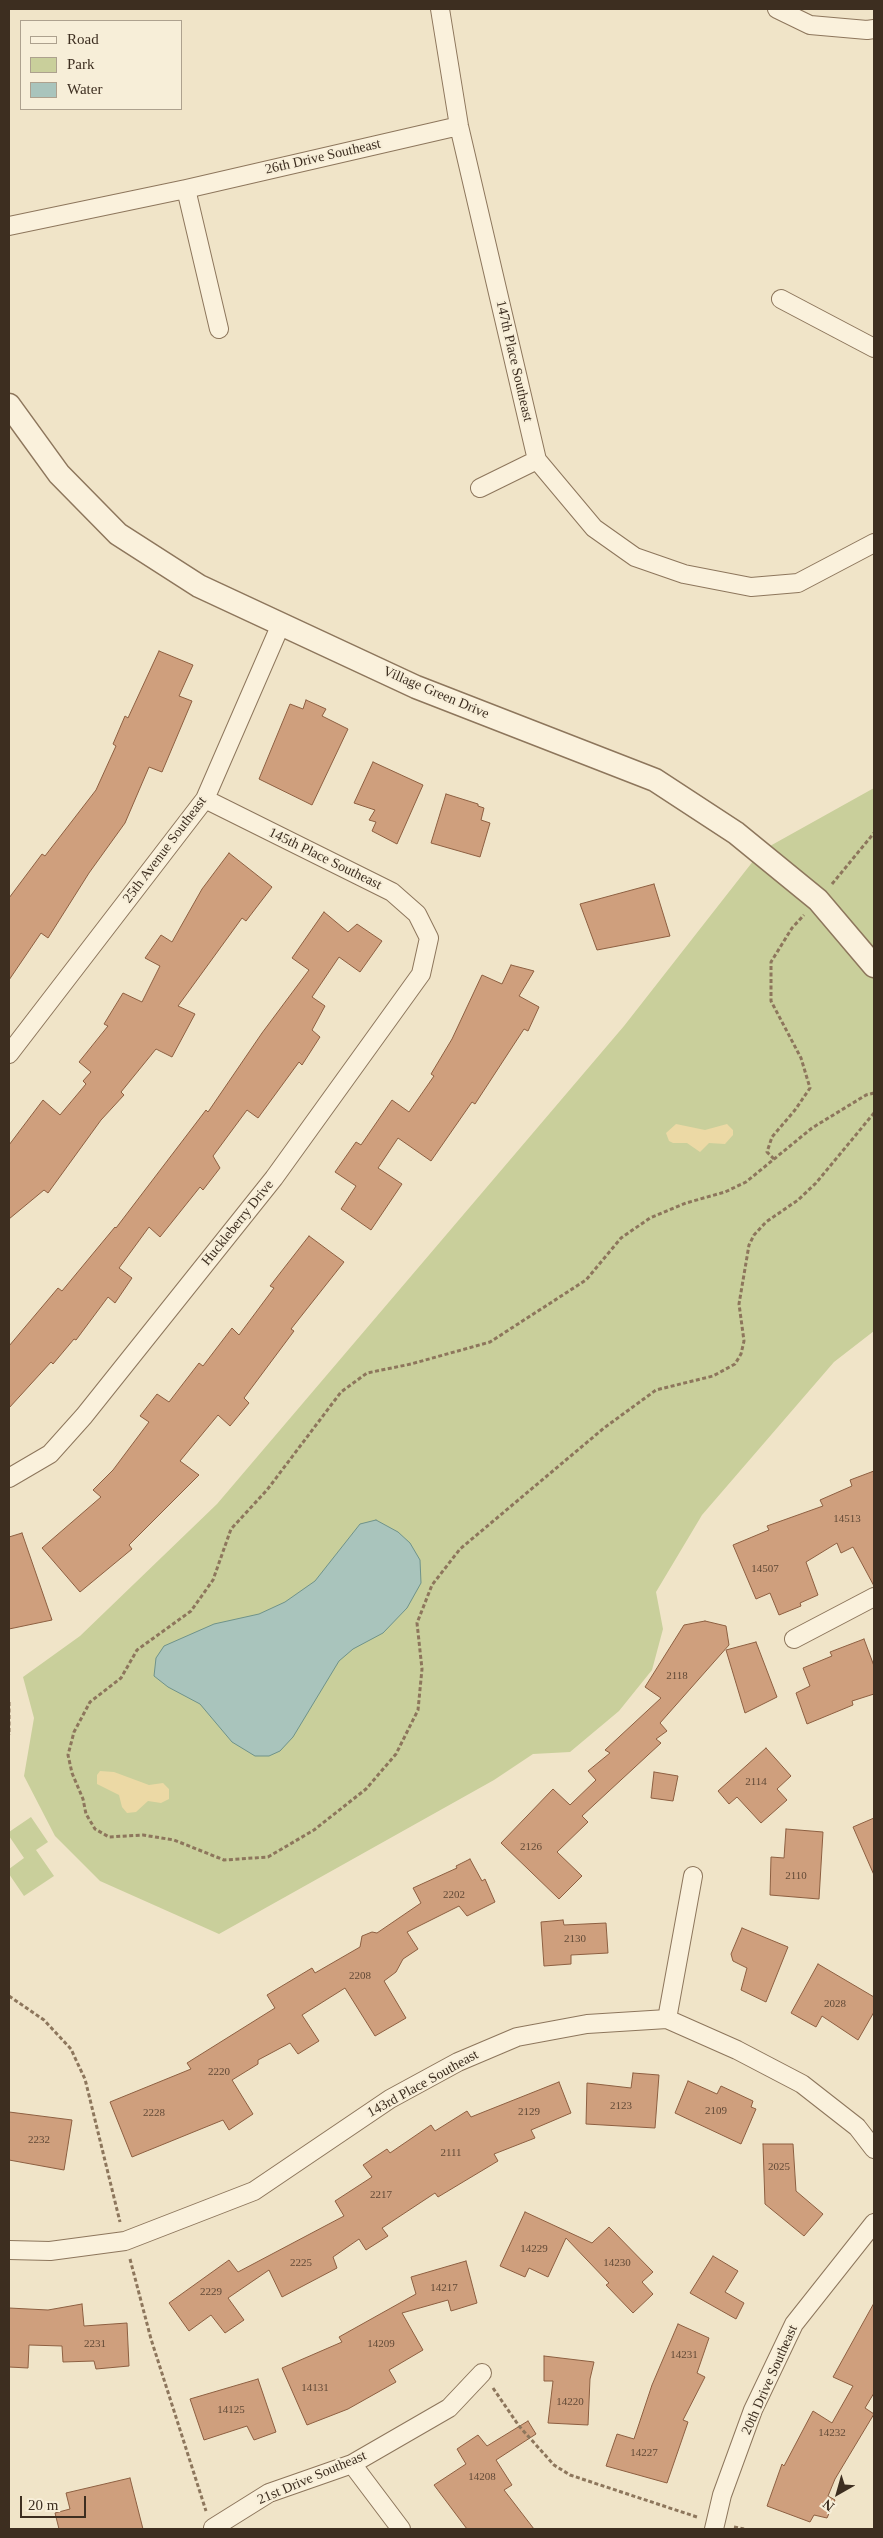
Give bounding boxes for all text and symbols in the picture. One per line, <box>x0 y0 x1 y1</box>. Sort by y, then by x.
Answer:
legend <box>20 20 182 110</box>
text: Road <box>67 31 99 47</box>
text: Park <box>67 56 95 72</box>
text: Water <box>67 81 102 97</box>
street label: 26th Drive Southeast <box>264 136 382 178</box>
street label: 147th Place Southeast <box>492 299 536 423</box>
street label: Village Green Drive <box>381 663 491 723</box>
street label: 25th Avenue Southeast <box>120 794 210 906</box>
street label: 145th Place Southeast <box>266 824 384 894</box>
street label: Huckleberry Drive <box>198 1177 278 1269</box>
house number: 14513 <box>833 1512 861 1526</box>
house number: 14507 <box>751 1562 779 1576</box>
house number: 2118 <box>666 1669 688 1683</box>
house number: 2114 <box>745 1775 767 1789</box>
house number: 2126 <box>520 1840 542 1854</box>
house number: 2110 <box>785 1869 807 1883</box>
house number: 2202 <box>443 1888 465 1902</box>
house number: 2130 <box>564 1932 586 1946</box>
house number: 2208 <box>349 1969 371 1983</box>
house number: 2028 <box>824 1997 846 2011</box>
street label: 143rd Place Southeast <box>365 2046 481 2122</box>
house number: 2220 <box>208 2065 230 2079</box>
house number: 2123 <box>610 2099 632 2113</box>
house number: 2109 <box>705 2104 727 2118</box>
house number: 2129 <box>518 2105 540 2119</box>
house number: 2228 <box>143 2106 165 2120</box>
house number: 2232 <box>28 2133 50 2147</box>
house number: 2111 <box>440 2146 462 2160</box>
house number: 2025 <box>768 2160 790 2174</box>
house number: 2217 <box>370 2188 392 2202</box>
house number: 14229 <box>520 2242 548 2256</box>
house number: 2225 <box>290 2256 312 2270</box>
house number: 14230 <box>603 2256 631 2270</box>
house number: 14217 <box>430 2281 458 2295</box>
house number: 2229 <box>200 2285 222 2299</box>
street label: 20th Drive Southeast <box>738 2323 802 2437</box>
house number: 2231 <box>84 2337 106 2351</box>
house number: 14209 <box>367 2337 395 2351</box>
house number: 14231 <box>670 2348 698 2362</box>
house number: 14131 <box>301 2381 329 2395</box>
house number: 14220 <box>556 2395 584 2409</box>
house number: 14125 <box>217 2403 245 2417</box>
house number: 14232 <box>818 2426 846 2440</box>
house number: 14227 <box>630 2446 658 2460</box>
street label: 21st Drive Southeast <box>255 2447 369 2509</box>
north arrow <box>813 2468 863 2518</box>
house number: 14208 <box>468 2470 496 2484</box>
scale bar <box>22 2486 89 2518</box>
text: N <box>820 2496 837 2514</box>
text: 20 m <box>28 2497 58 2513</box>

